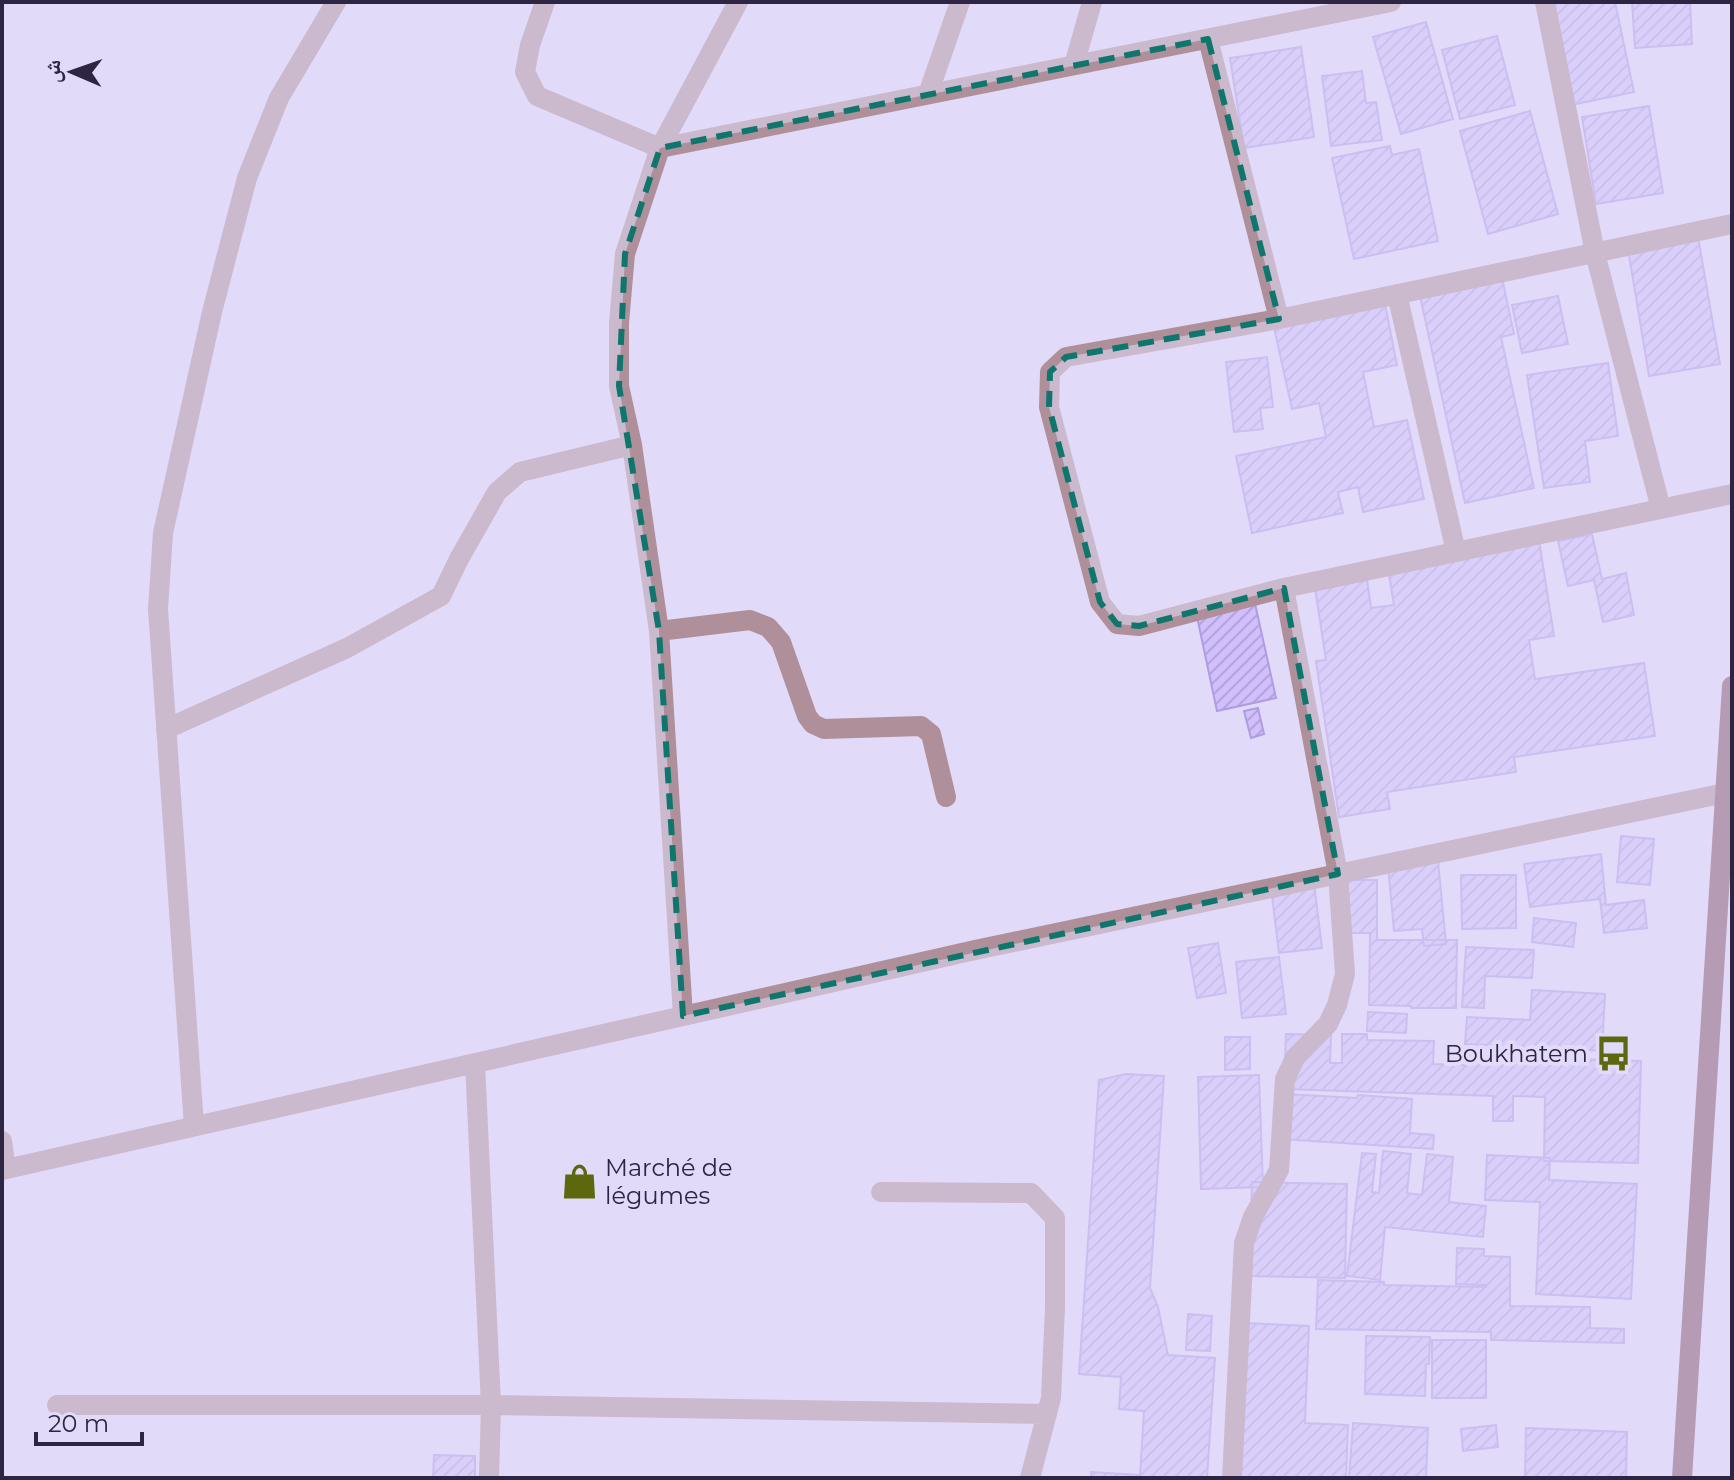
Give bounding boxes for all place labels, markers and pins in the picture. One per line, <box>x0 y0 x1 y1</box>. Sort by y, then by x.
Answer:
bus stop icon: Boukhatem <box>1595 1034 1633 1072</box>
place label: Boukhatem <box>1445 1039 1588 1068</box>
place label: Marché de légumes <box>605 1153 733 1210</box>
shop icon: Marché de légumes <box>560 1162 598 1200</box>

